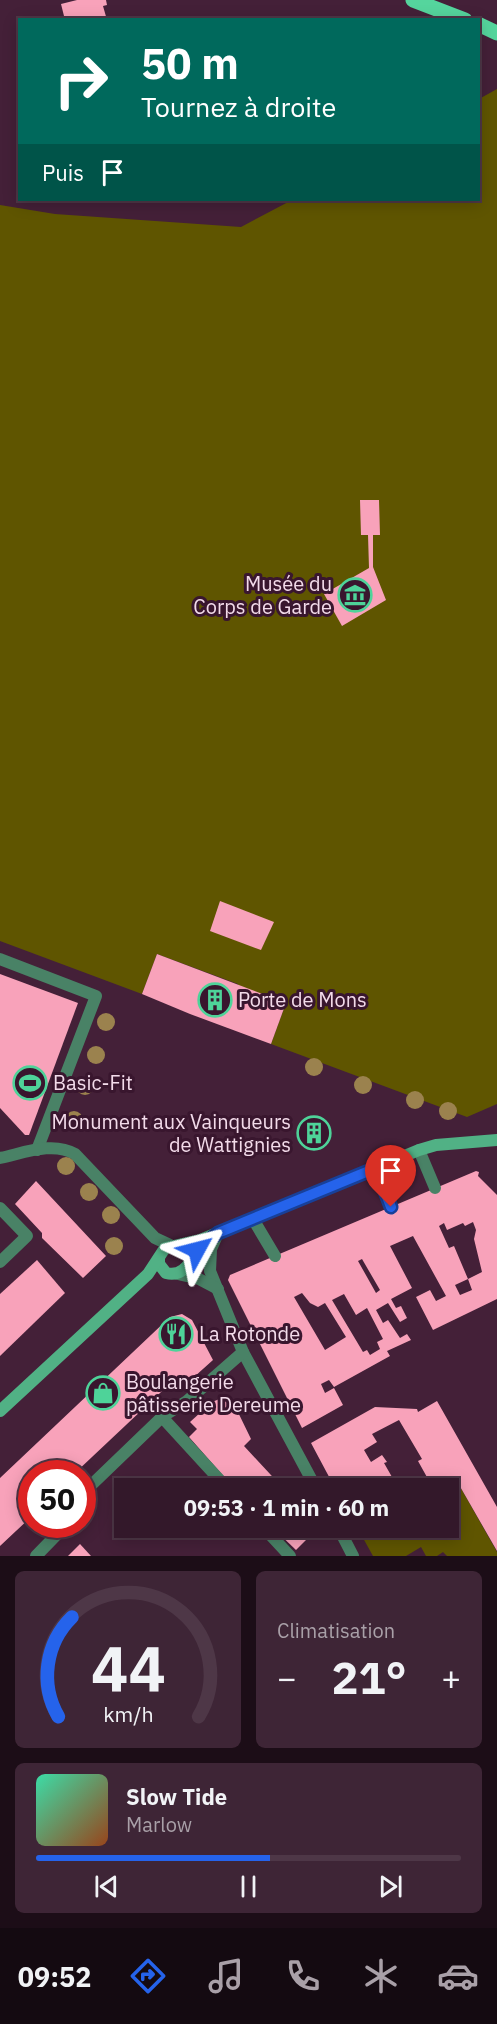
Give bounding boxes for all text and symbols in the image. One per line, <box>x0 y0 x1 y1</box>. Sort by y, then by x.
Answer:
text: 50 m <box>141 36 239 91</box>
icon: right <box>42 42 120 120</box>
text: Tournez à droite <box>141 89 336 124</box>
icon: arrive <box>96 156 129 189</box>
text: Puis <box>42 158 84 187</box>
place label: Musée du Corps de Garde <box>193 570 332 620</box>
museum icon: Musée du Corps de Garde <box>337 577 373 613</box>
building icon: Porte de Mons <box>197 982 233 1018</box>
place label: Porte de Mons <box>238 986 367 1013</box>
sports icon: Basic-Fit <box>12 1065 48 1101</box>
place label: Basic-Fit <box>53 1069 133 1096</box>
place label: Monument aux Vainqueurs de Wattignies <box>51 1108 291 1158</box>
building icon: Monument aux Vainqueurs de Wattignies <box>296 1115 332 1151</box>
pin <box>365 1145 416 1207</box>
icon: arrive <box>374 1154 407 1187</box>
position arrow <box>165 1218 229 1282</box>
restaurant icon: La Rotonde <box>158 1316 194 1352</box>
place label: La Rotonde <box>199 1320 300 1347</box>
place label: Boulangerie pâtisserie Dereume <box>126 1368 301 1418</box>
shop icon: Boulangerie pâtisserie Dereume <box>85 1375 121 1411</box>
speed limit sign: 50 <box>18 1460 96 1538</box>
text: 09:53 · 1 min · 60 m <box>184 1493 389 1522</box>
text: Climatisation <box>277 1617 395 1644</box>
text: 44 <box>91 1627 165 1708</box>
text: 21° <box>331 1648 407 1706</box>
text: − <box>277 1656 297 1699</box>
text: + <box>441 1656 461 1699</box>
text: km/h <box>103 1700 153 1728</box>
text: Slow Tide <box>126 1782 227 1811</box>
text: Marlow <box>126 1811 192 1838</box>
icon: previous <box>90 1870 123 1903</box>
icon: pause <box>232 1870 265 1903</box>
icon: next <box>374 1870 407 1903</box>
icon: directions <box>127 1955 169 1997</box>
icon: music <box>205 1955 247 1997</box>
icon: phone <box>282 1955 324 1997</box>
icon: climate <box>360 1955 402 1997</box>
icon: car <box>437 1955 479 1997</box>
text: 09:52 <box>18 1959 91 1994</box>

